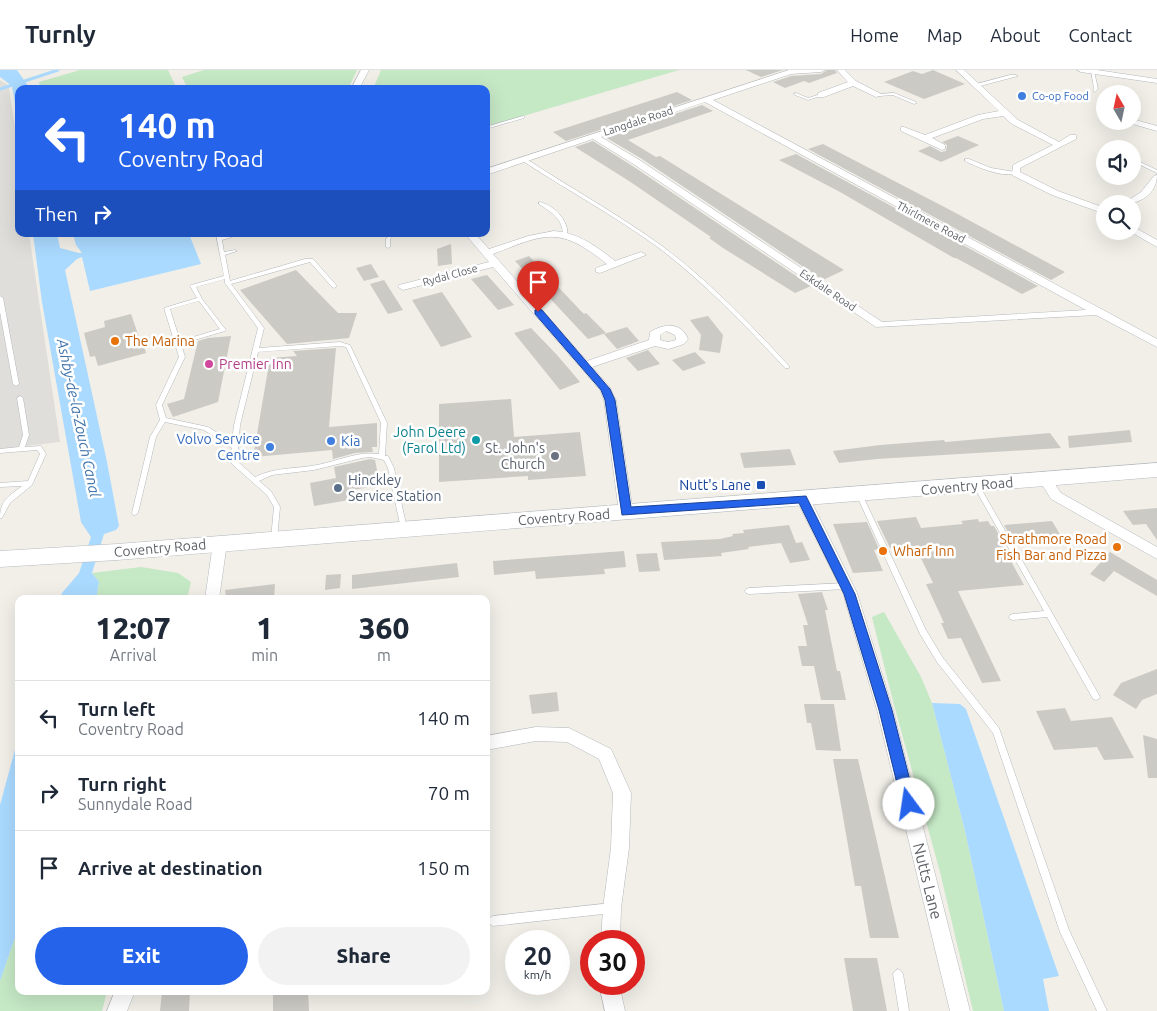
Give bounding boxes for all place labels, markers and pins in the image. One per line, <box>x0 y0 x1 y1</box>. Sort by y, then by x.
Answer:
marker: Co-op Food <box>1016 90 1028 102</box>
place label: Co-op Food <box>1032 90 1089 102</box>
pin <box>517 261 559 312</box>
place label: The Marina <box>125 333 195 349</box>
marker: The Marina <box>109 335 121 347</box>
place label: Premier Inn <box>219 356 292 372</box>
marker: Premier Inn <box>203 358 215 370</box>
place label: John Deere (Farol Ltd) <box>393 424 466 456</box>
place label: Volvo Service Centre <box>176 431 260 463</box>
place label: Kia <box>341 433 360 449</box>
marker: John Deere (Farol Ltd) <box>470 434 482 446</box>
marker: Kia <box>325 435 337 447</box>
place label: St. John's Church <box>485 440 545 472</box>
marker: Volvo Service Centre <box>264 441 276 453</box>
marker: St. John's Church <box>549 450 561 462</box>
place label: Hinckley Service Station <box>348 472 441 504</box>
place label: Nutt's Lane <box>679 477 751 493</box>
marker: Nutt's Lane <box>755 479 767 491</box>
marker: Hinckley Service Station <box>332 482 344 494</box>
place label: Strathmore Road Fish Bar and Pizza <box>996 531 1107 563</box>
marker: Strathmore Road Fish Bar and Pizza <box>1111 541 1123 553</box>
place label: Wharf Inn <box>893 543 955 559</box>
marker: Wharf Inn <box>877 545 889 557</box>

